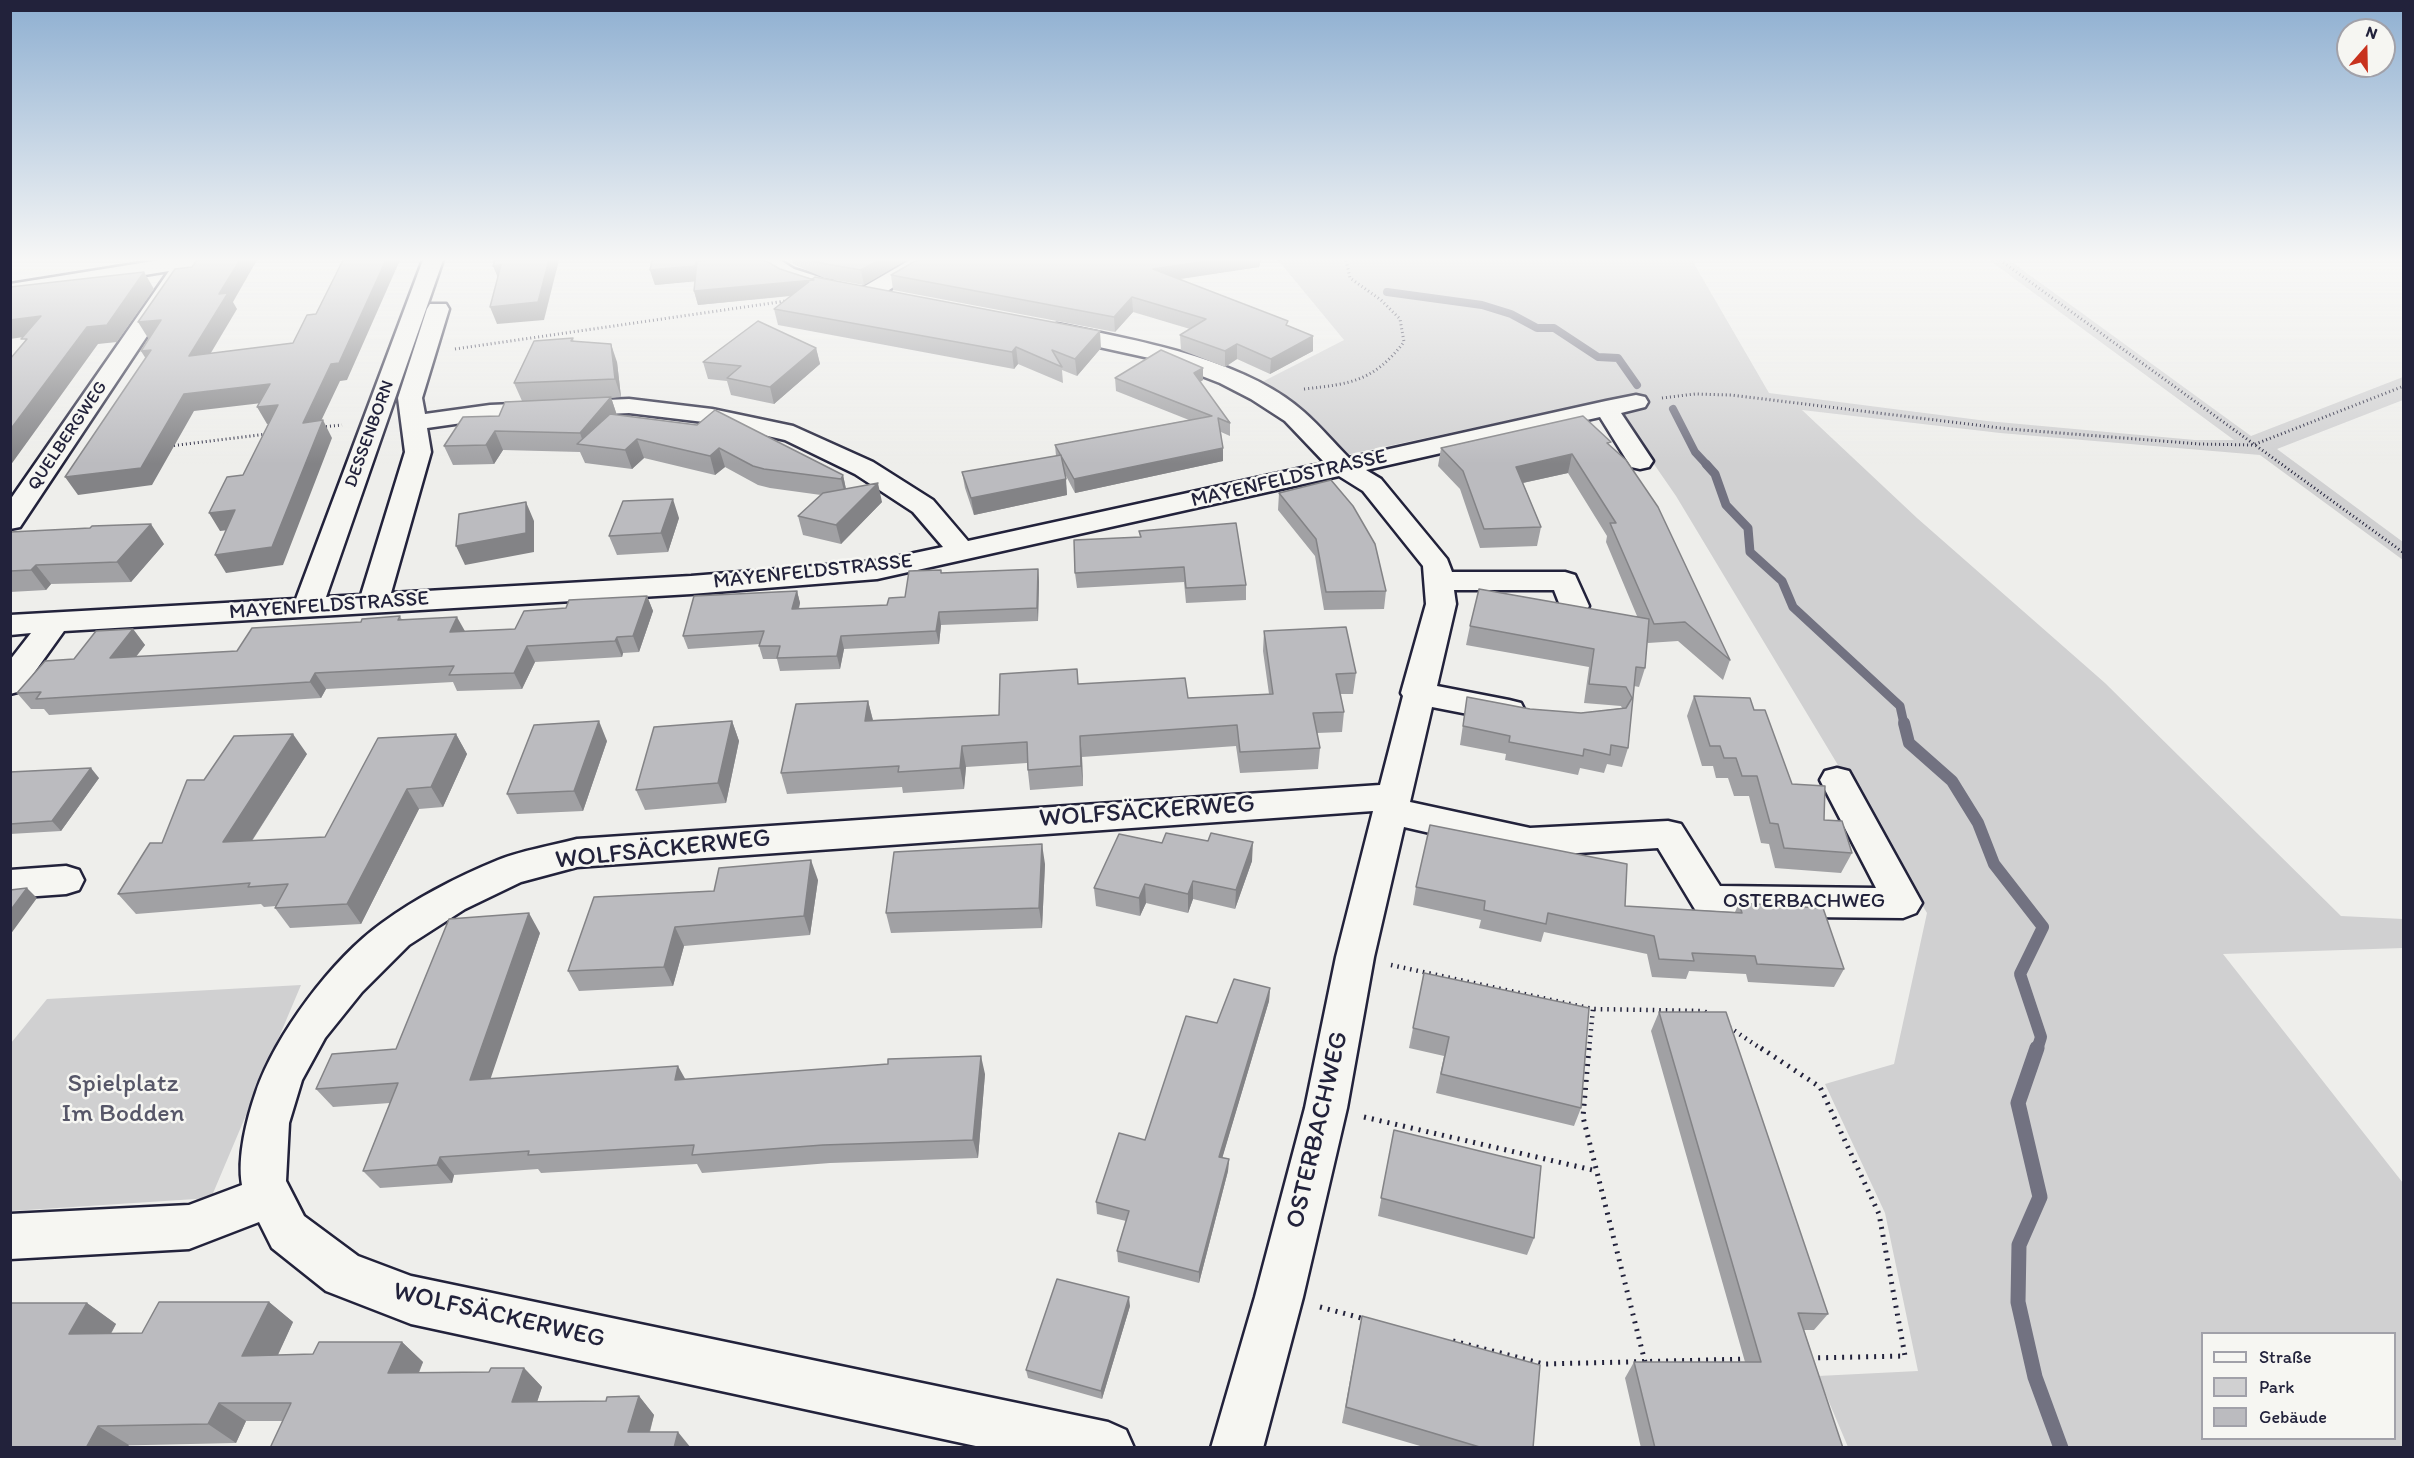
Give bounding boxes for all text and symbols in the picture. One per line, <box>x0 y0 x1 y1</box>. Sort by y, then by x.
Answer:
north arrow <box>2336 18 2396 78</box>
text: N <box>2363 22 2380 43</box>
street label: QUELBERGWEG <box>24 377 112 495</box>
street label: DESSENBORN <box>341 378 399 490</box>
street label: MAYENFELDSTRASSE <box>1189 444 1389 514</box>
street label: MAYENFELDSTRASSE <box>712 549 914 595</box>
street label: MAYENFELDSTRASSE <box>228 586 430 626</box>
street label: WOLFSÄCKERWEG <box>1038 789 1256 835</box>
street label: WOLFSÄCKERWEG <box>554 823 772 877</box>
street label: OSTERBACHWEG <box>1723 889 1885 915</box>
street label: OSTERBACHWEG <box>1280 1028 1356 1232</box>
park label: Spielplatz Im Bodden <box>62 1068 184 1130</box>
street label: WOLFSÄCKERWEG <box>390 1276 608 1356</box>
legend <box>2201 1332 2396 1440</box>
text: Straße <box>2259 1346 2312 1368</box>
text: Park <box>2259 1376 2294 1398</box>
text: Gebäude <box>2259 1406 2327 1428</box>

